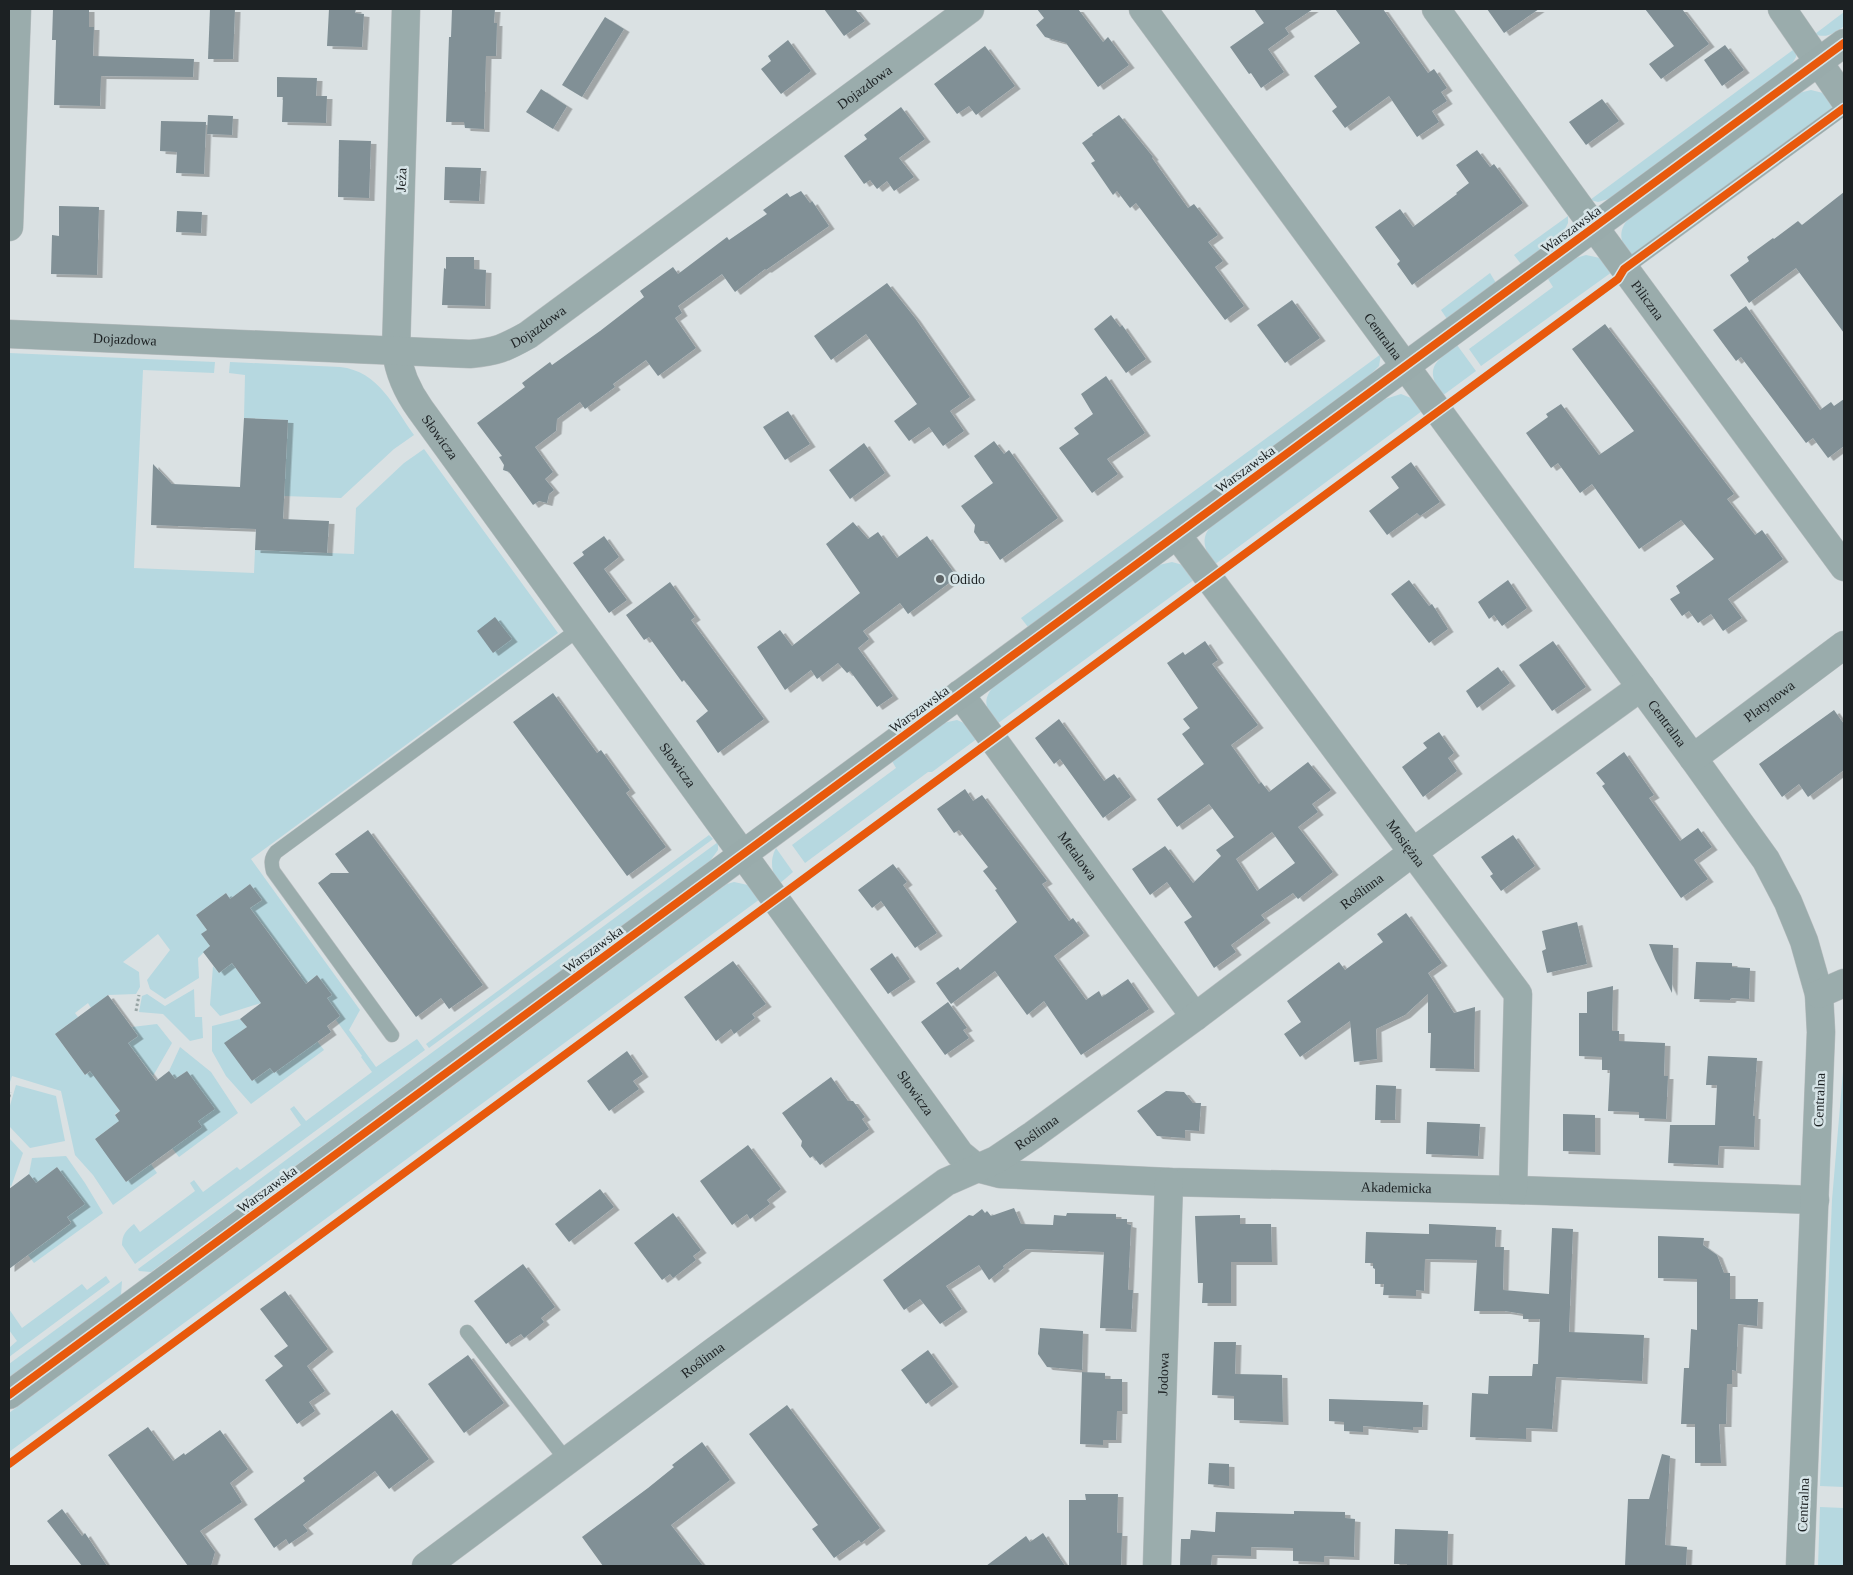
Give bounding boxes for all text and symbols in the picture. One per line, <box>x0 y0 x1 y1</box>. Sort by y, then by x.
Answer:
street label: Dojazdowa <box>834 62 895 112</box>
street label: Jeża <box>394 167 409 192</box>
street label: Warszawska <box>1539 202 1604 256</box>
street label: Piliczna <box>1628 278 1667 324</box>
street label: Dojazdowa <box>508 302 569 351</box>
street label: Centralna <box>1361 310 1406 364</box>
street label: Dojazdowa <box>93 331 158 348</box>
street label: Słowicza <box>419 412 461 463</box>
street label: Warszawska <box>1213 442 1278 496</box>
place label: Odido <box>950 572 985 587</box>
marker: Odido <box>934 573 946 585</box>
street label: Platynowa <box>1741 677 1798 725</box>
street label: Warszawska <box>887 682 952 736</box>
street label: Centralna <box>1645 697 1690 750</box>
street label: Słowicza <box>656 740 699 791</box>
street label: Mosiężna <box>1383 817 1428 870</box>
street label: Metalowa <box>1055 829 1100 884</box>
street label: Roślinna <box>1337 870 1387 912</box>
street label: Warszawska <box>561 922 626 976</box>
street label: Słowicza <box>894 1068 937 1119</box>
street label: Centralna <box>1811 1072 1828 1127</box>
street label: Roślinna <box>1012 1112 1062 1153</box>
street label: Warszawska <box>235 1162 300 1216</box>
street label: Akademicka <box>1361 1179 1433 1196</box>
street label: Roślinna <box>678 1339 728 1381</box>
street label: Jodowa <box>1155 1352 1172 1396</box>
street label: Centralna <box>1795 1477 1812 1532</box>

